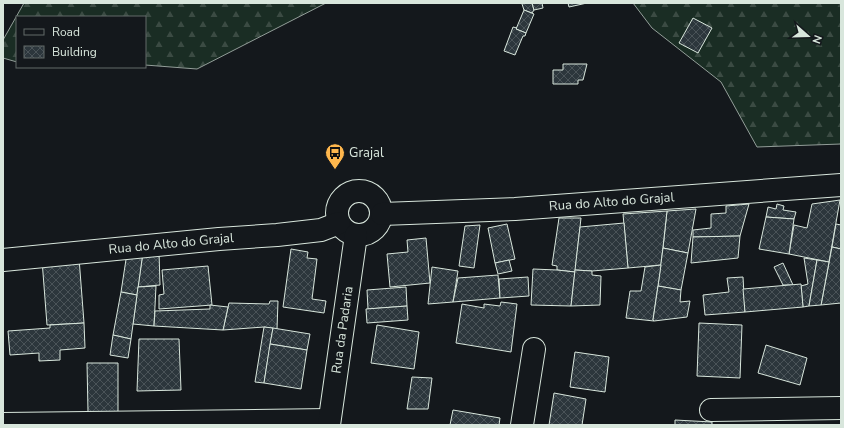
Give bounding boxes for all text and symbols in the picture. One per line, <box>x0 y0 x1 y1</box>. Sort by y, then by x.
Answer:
legend <box>16 16 146 68</box>
north arrow <box>788 16 828 56</box>
text: Road <box>52 24 80 40</box>
text: N <box>808 33 825 46</box>
text: Building <box>52 44 97 60</box>
bus stop icon: Grajal <box>324 142 346 170</box>
place label: Grajal <box>349 144 384 162</box>
street label: Rua do Alto do Grajal <box>548 188 675 215</box>
street label: Rua do Alto do Grajal <box>108 229 235 259</box>
street label: Rua da Padaria <box>327 285 358 375</box>

